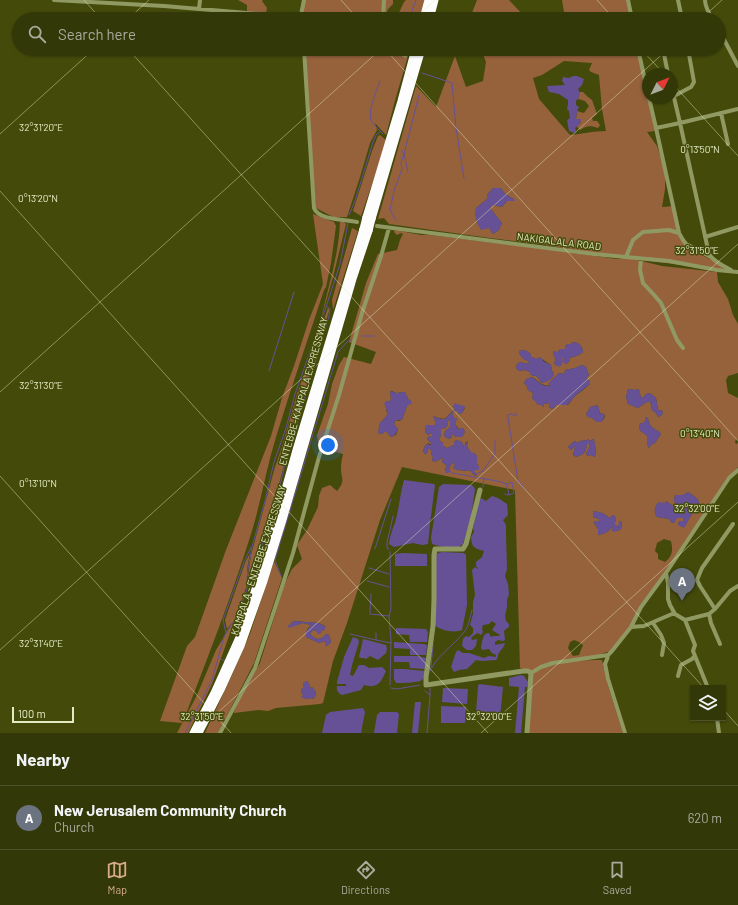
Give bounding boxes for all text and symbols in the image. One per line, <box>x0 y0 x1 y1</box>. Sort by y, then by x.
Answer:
search box <box>12 12 726 56</box>
icon: search <box>26 23 48 45</box>
text: Search here <box>58 25 136 43</box>
north arrow <box>642 68 678 104</box>
text: 32°31'20"E <box>19 121 63 133</box>
text: 0°13'50"N <box>680 143 720 155</box>
text: 0°13'20"N <box>18 192 58 204</box>
street label: NAKIGALALA ROAD <box>516 230 602 252</box>
text: 32°31'50"E <box>675 244 719 256</box>
street label: ENTEBBE–KAMPALA EXPRESSWAY <box>276 315 330 466</box>
text: 32°31'30"E <box>19 379 63 391</box>
text: 0°13'40"N <box>680 427 720 439</box>
your location <box>318 435 338 455</box>
text: 0°13'10"N <box>19 477 57 489</box>
street label: KAMPALA - ENTEBBE EXPRESSWAY <box>228 483 288 637</box>
text: 32°32'00"E <box>674 502 720 514</box>
pin: A <box>669 568 695 601</box>
text: 32°31'40"E <box>19 637 63 649</box>
map controls <box>690 685 726 721</box>
button: layers <box>690 685 726 721</box>
scale bar <box>12 705 74 724</box>
text: 100 m <box>18 707 46 720</box>
text: 32°31'50"E <box>180 710 224 722</box>
text: 32°32'00"E <box>466 710 512 722</box>
text: Nearby <box>16 749 70 769</box>
text: New Jerusalem Community Church <box>54 801 286 819</box>
text: A <box>25 810 33 826</box>
text: 620 m <box>688 810 722 826</box>
text: Church <box>54 819 94 835</box>
tab: Map <box>106 859 128 896</box>
tab: Directions <box>341 859 390 896</box>
tab: Saved <box>603 859 632 896</box>

